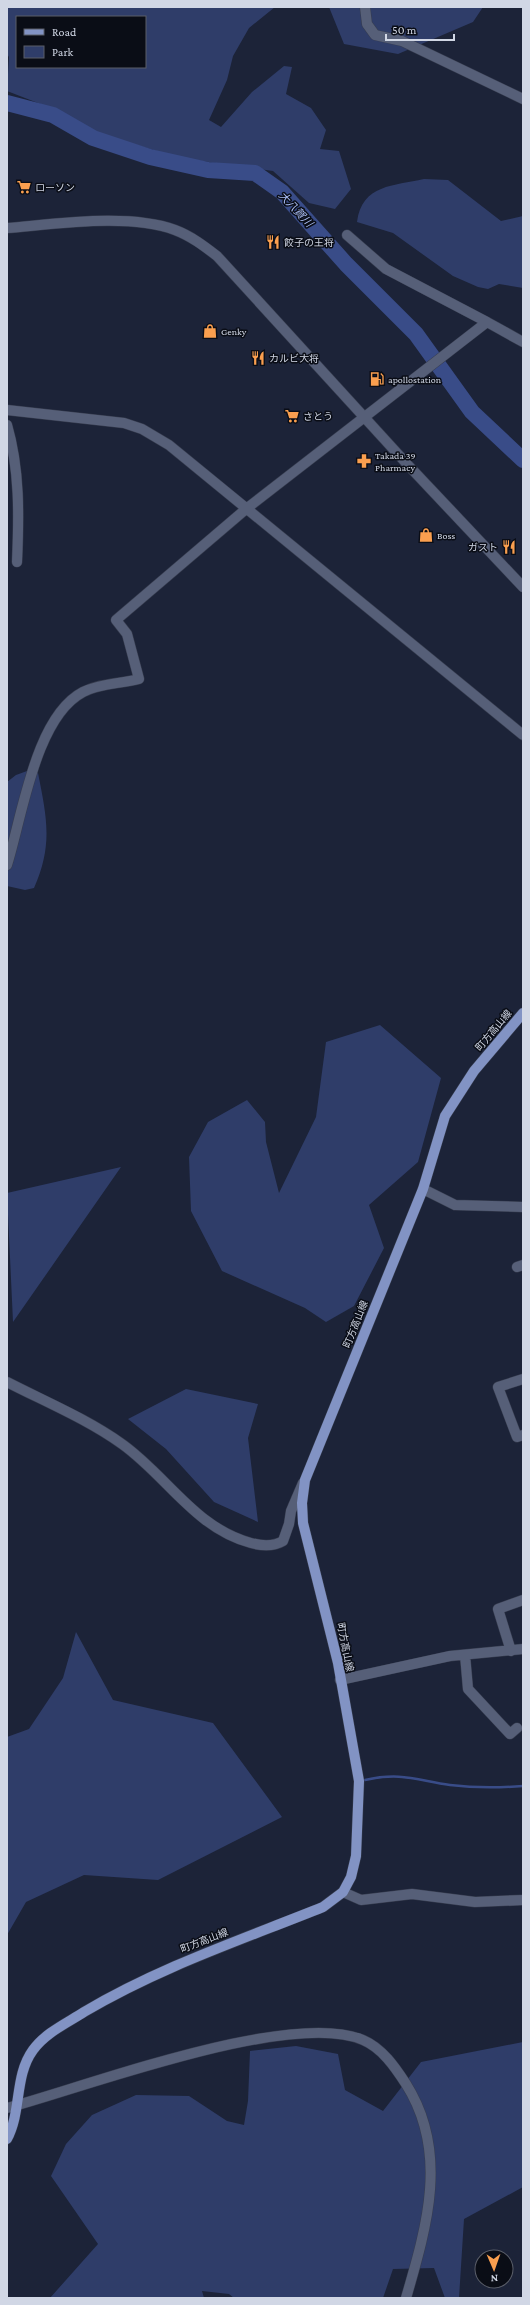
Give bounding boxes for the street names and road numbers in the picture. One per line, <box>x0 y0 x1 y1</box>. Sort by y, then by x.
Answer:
street label: 町方高山線 <box>473 1008 514 1053</box>
street label: 町方高山線 <box>341 1299 370 1349</box>
street label: 町方高山線 <box>335 1622 356 1673</box>
street label: 町方高山線 <box>179 1926 229 1955</box>

